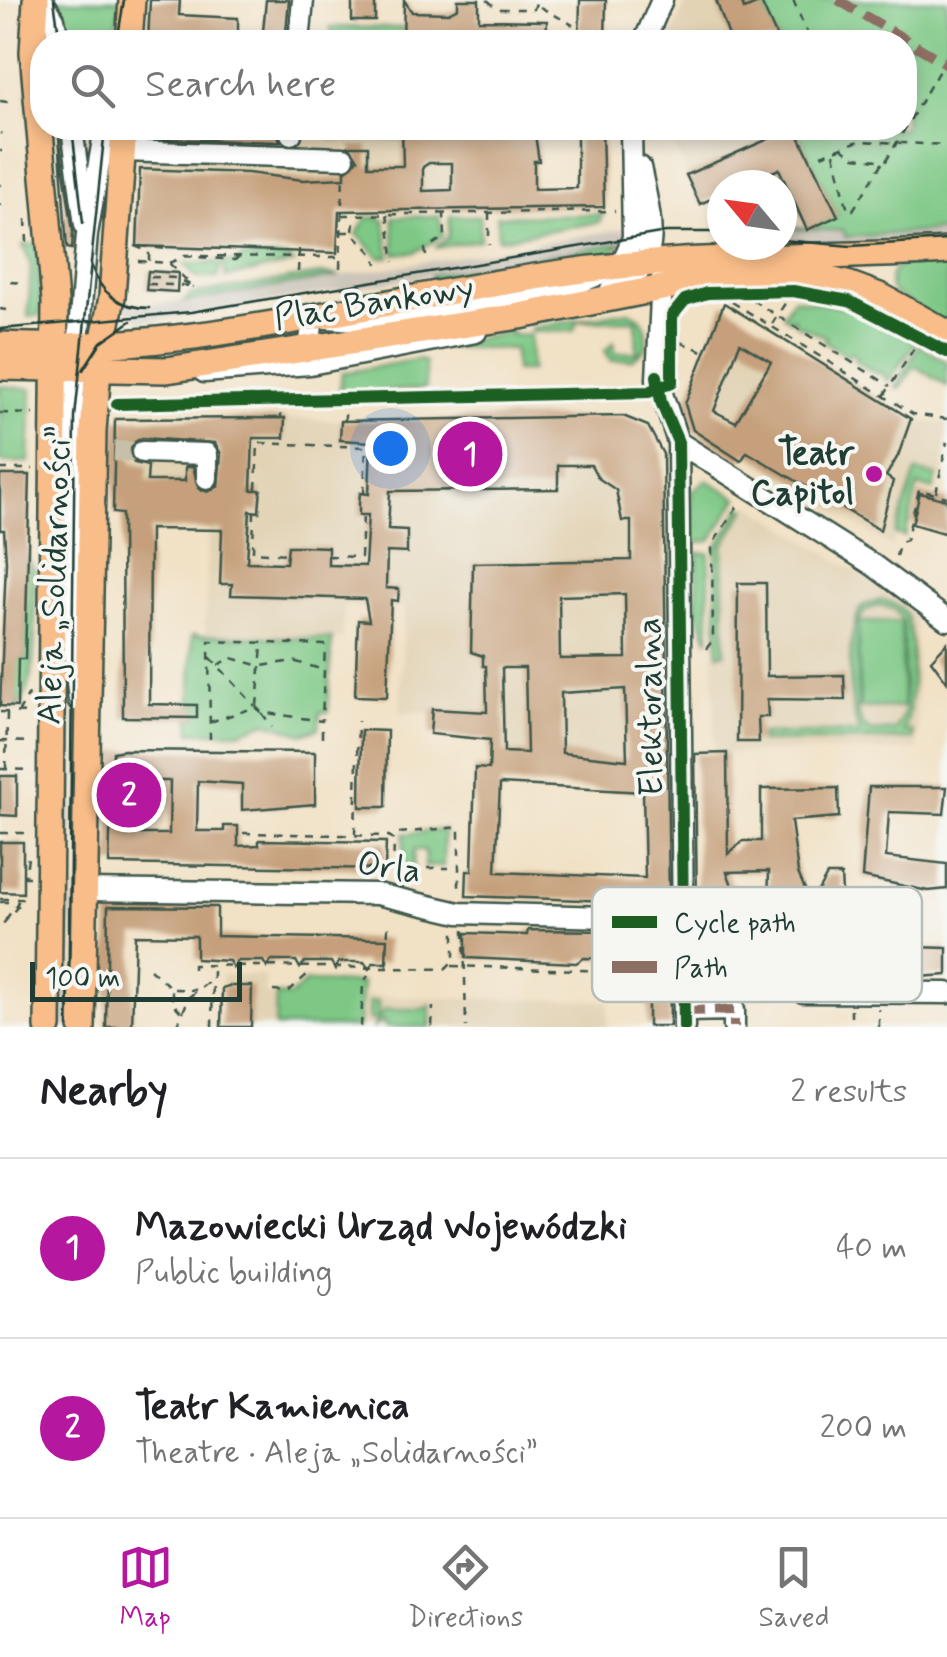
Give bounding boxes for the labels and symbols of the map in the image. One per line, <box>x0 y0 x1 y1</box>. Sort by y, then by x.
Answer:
north arrow <box>707 170 797 260</box>
street label: Plac Bankowy <box>271 265 477 341</box>
pin: 1 <box>438 416 502 492</box>
your location <box>365 423 416 474</box>
street label: Aleja „Solidarności” <box>27 425 83 725</box>
place label: Teatr Capitol <box>751 431 855 517</box>
marker: Teatr Capitol <box>863 463 885 485</box>
street label: Elektoralna <box>626 617 676 797</box>
pin: 2 <box>96 758 162 832</box>
street label: Orla <box>354 841 424 895</box>
legend <box>592 887 922 1002</box>
text: Cycle path <box>674 906 796 943</box>
text: Path <box>674 951 728 988</box>
scale bar <box>30 957 242 1001</box>

